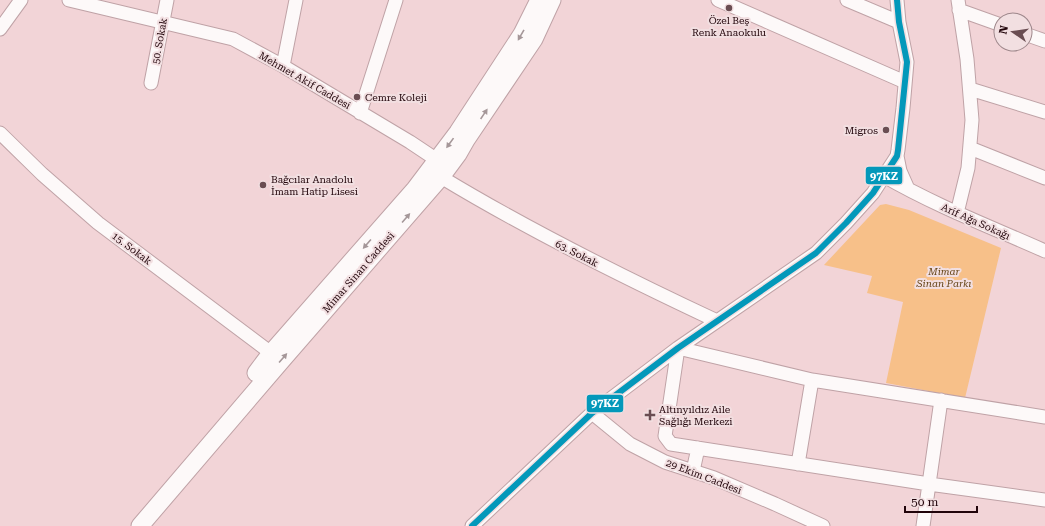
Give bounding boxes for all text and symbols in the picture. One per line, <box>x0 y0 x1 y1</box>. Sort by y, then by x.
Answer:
marker: Özel Beş Renk Anaokulu <box>724 3 734 13</box>
north arrow <box>993 12 1033 52</box>
place label: Özel Beş Renk Anaokulu <box>692 15 767 38</box>
street label: 50. Sokak <box>150 17 169 65</box>
text: N <box>996 24 1011 35</box>
one-way arrow <box>518 29 525 41</box>
street label: Mehmet Akif Caddesi <box>257 50 353 111</box>
marker: Cemre Koleji <box>352 92 362 102</box>
place label: Cemre Koleji <box>365 92 427 103</box>
one-way arrow <box>480 109 488 119</box>
place label: Migros <box>845 125 878 136</box>
marker: Migros <box>881 125 891 135</box>
one-way arrow <box>446 138 454 149</box>
line badge: 97KZ <box>865 166 903 185</box>
text: 97KZ <box>870 170 898 183</box>
place label: Bağcılar Anadolu İmam Hatip Lisesi <box>271 174 358 197</box>
marker: Bağcılar Anadolu İmam Hatip Lisesi <box>258 180 268 190</box>
street label: Arif Ağa Sokağı <box>940 201 1012 242</box>
one-way arrow <box>401 212 410 223</box>
street label: 15. Sokak <box>110 230 154 267</box>
street label: Mimar Sinan Caddesi <box>320 230 396 315</box>
street label: 63. Sokak <box>554 238 601 269</box>
one-way arrow <box>363 239 372 248</box>
park label: Mimar Sinan Parkı <box>916 266 971 289</box>
one-way arrow <box>279 352 288 363</box>
line badge: 97KZ <box>586 394 624 413</box>
text: 97KZ <box>591 397 619 410</box>
place label: Altınyıldız Aile Sağlığı Merkezi <box>659 404 732 427</box>
marker: Altınyıldız Aile Sağlığı Merkezi <box>644 409 656 421</box>
street label: 29 Ekim Caddesi <box>664 457 743 496</box>
scale bar <box>905 488 977 514</box>
text: 50 m <box>911 495 938 509</box>

